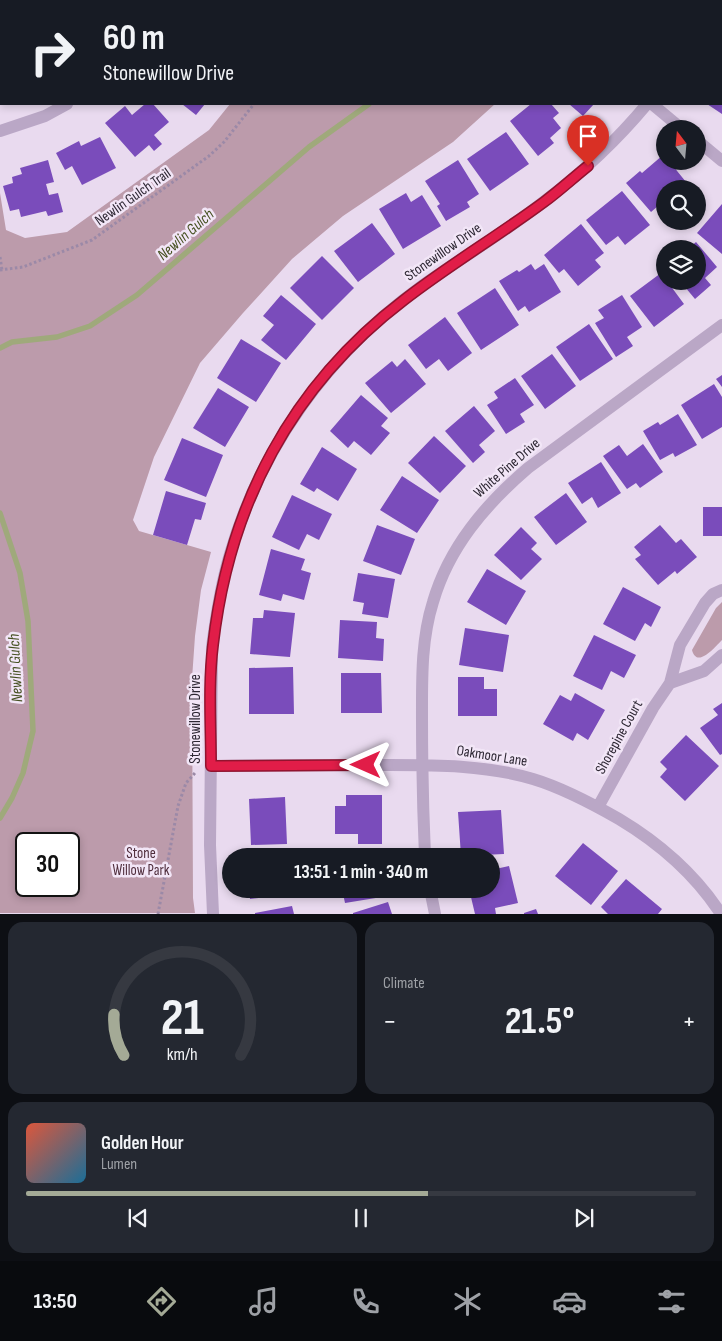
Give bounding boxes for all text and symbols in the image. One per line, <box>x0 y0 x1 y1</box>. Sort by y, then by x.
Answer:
text: 60 m <box>103 17 165 60</box>
icon: right <box>20 20 85 85</box>
text: Stonewillow Drive <box>103 60 234 87</box>
pin <box>567 115 609 166</box>
north arrow <box>656 120 706 170</box>
map controls <box>656 120 706 290</box>
icon: arrive <box>574 122 602 150</box>
street label: Newlin Gulch Trail <box>91 164 175 230</box>
button: search <box>656 180 706 230</box>
water label: Newlin Gulch <box>154 205 218 265</box>
street label: Stonewillow Drive <box>401 219 485 285</box>
button: layers <box>656 240 706 290</box>
street label: White Pine Drive <box>470 434 544 502</box>
water label: Newlin Gulch <box>5 633 27 703</box>
street label: Stonewillow Drive <box>186 674 205 764</box>
street label: Shorepine Court <box>591 696 647 777</box>
position arrow <box>339 738 391 790</box>
street label: Oakmoor Lane <box>455 741 529 771</box>
speed limit sign: 30 <box>15 832 80 897</box>
park label: Stone Willow Park <box>112 844 170 880</box>
text: 13:51 · 1 min · 340 m <box>294 861 428 884</box>
text: Climate <box>383 974 425 993</box>
text: 21 <box>161 987 204 1050</box>
text: 21.5° <box>505 999 574 1044</box>
text: − <box>383 1005 397 1038</box>
text: + <box>682 1005 696 1038</box>
text: km/h <box>167 1044 198 1065</box>
text: Golden Hour <box>101 1132 184 1155</box>
text: Lumen <box>101 1155 137 1174</box>
icon: previous <box>124 1204 152 1232</box>
icon: pause <box>347 1204 375 1232</box>
icon: next <box>570 1204 598 1232</box>
icon: directions <box>144 1284 179 1319</box>
icon: music <box>246 1284 281 1319</box>
icon: phone <box>348 1284 383 1319</box>
icon: climate <box>450 1284 485 1319</box>
icon: car <box>552 1284 587 1319</box>
icon: filters <box>654 1284 689 1319</box>
text: 13:50 <box>33 1288 77 1315</box>

